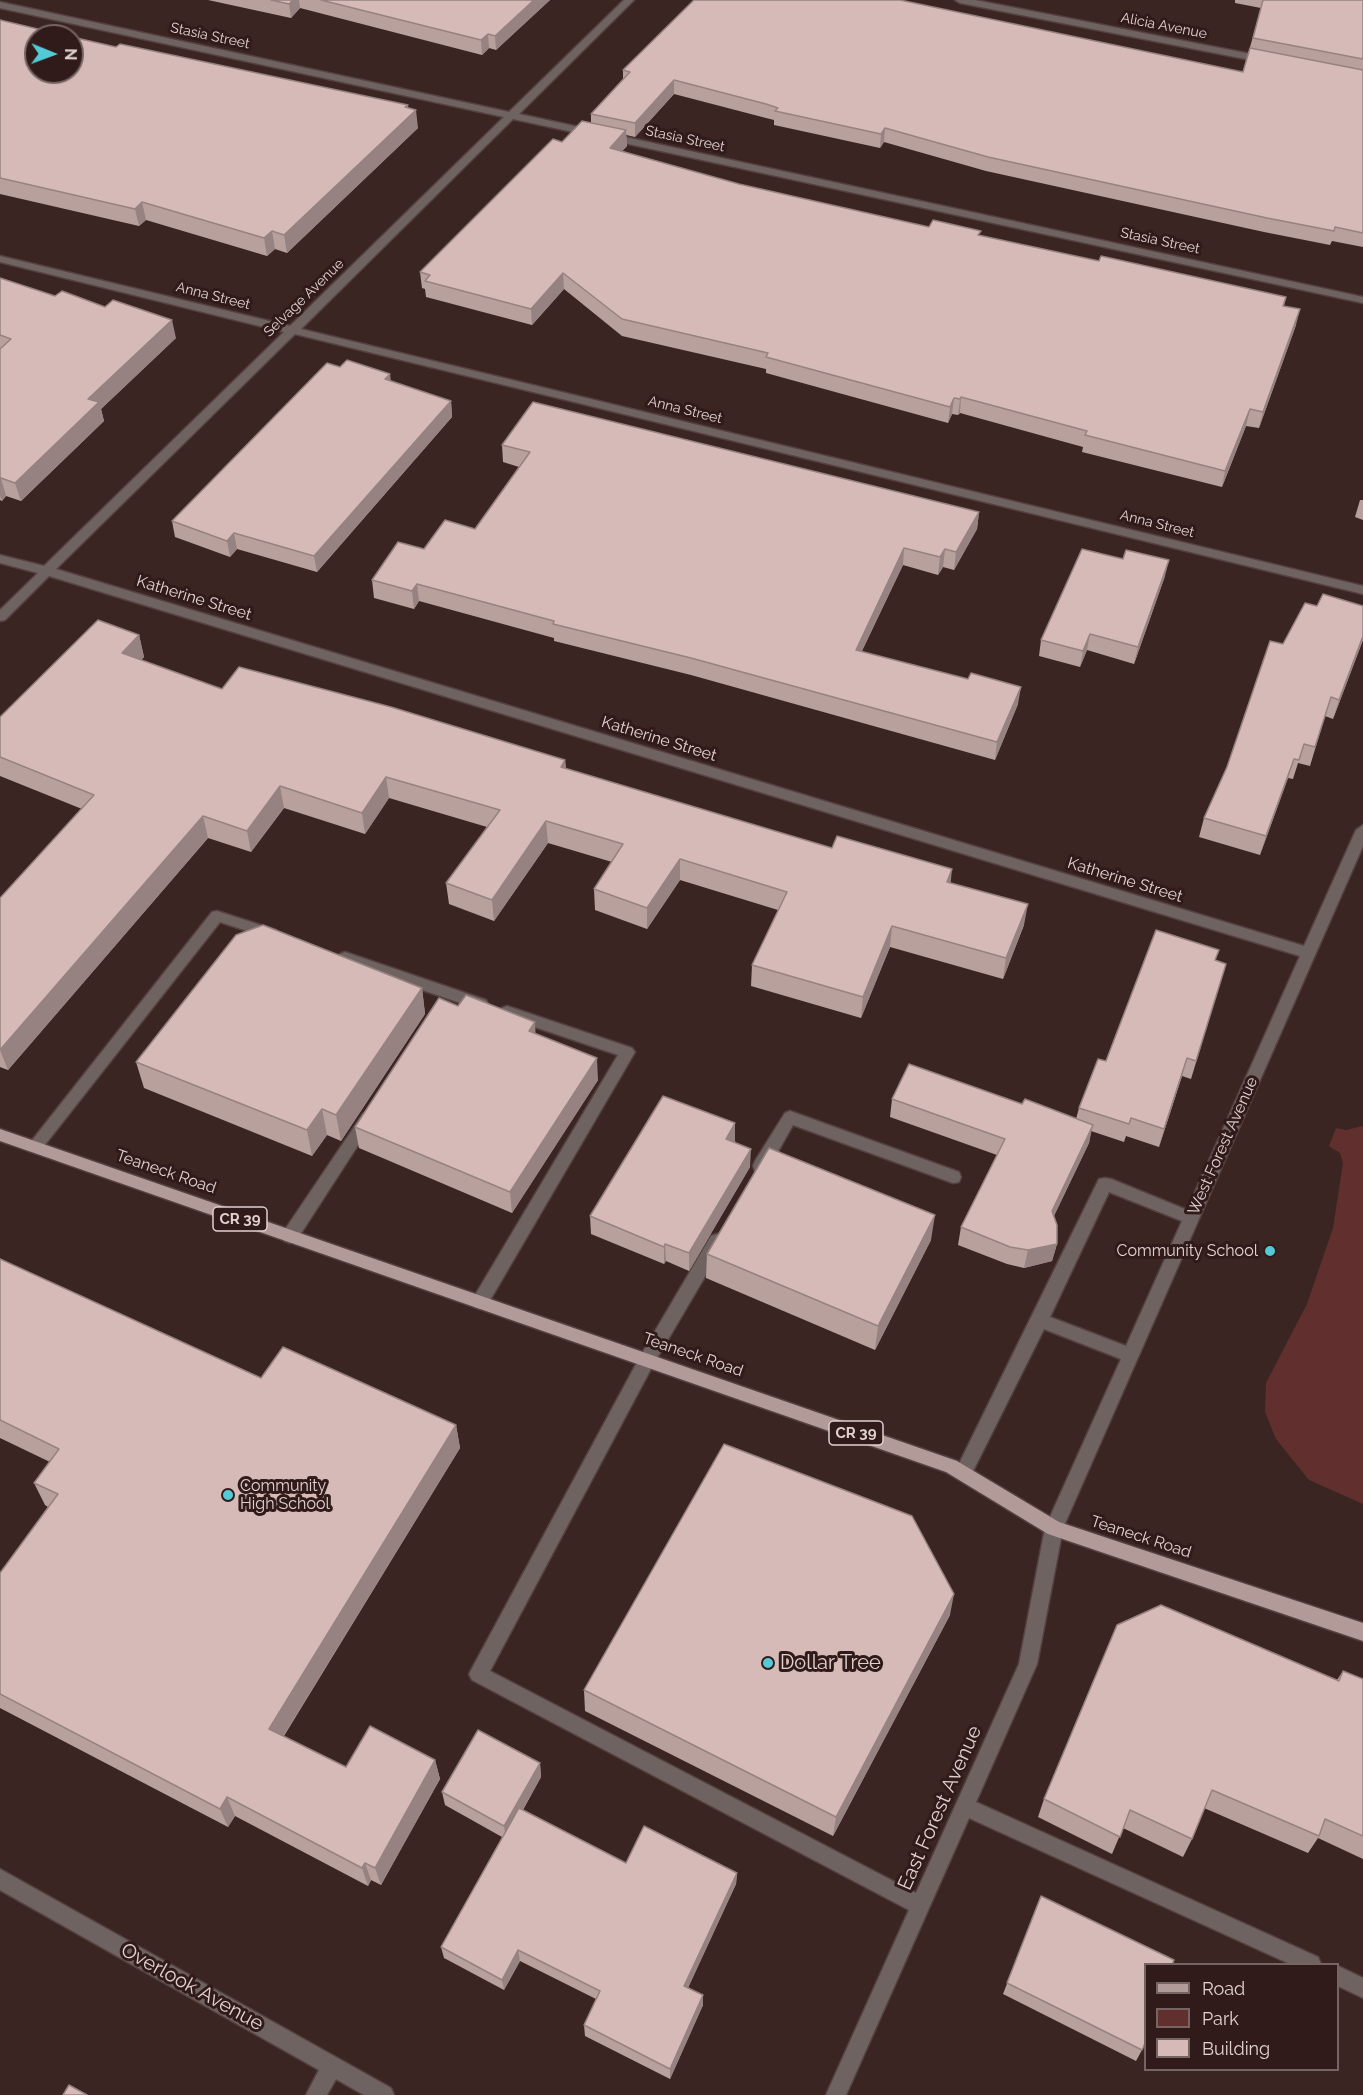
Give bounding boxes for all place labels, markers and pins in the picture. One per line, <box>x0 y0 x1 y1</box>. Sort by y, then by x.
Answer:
place label: Community School <box>1116 1241 1258 1261</box>
marker: Community School <box>1263 1244 1277 1258</box>
place label: Community High School <box>240 1476 330 1514</box>
marker: Community High School <box>221 1488 235 1502</box>
place label: Dollar Tree <box>780 1651 881 1675</box>
marker: Dollar Tree <box>761 1656 775 1670</box>

